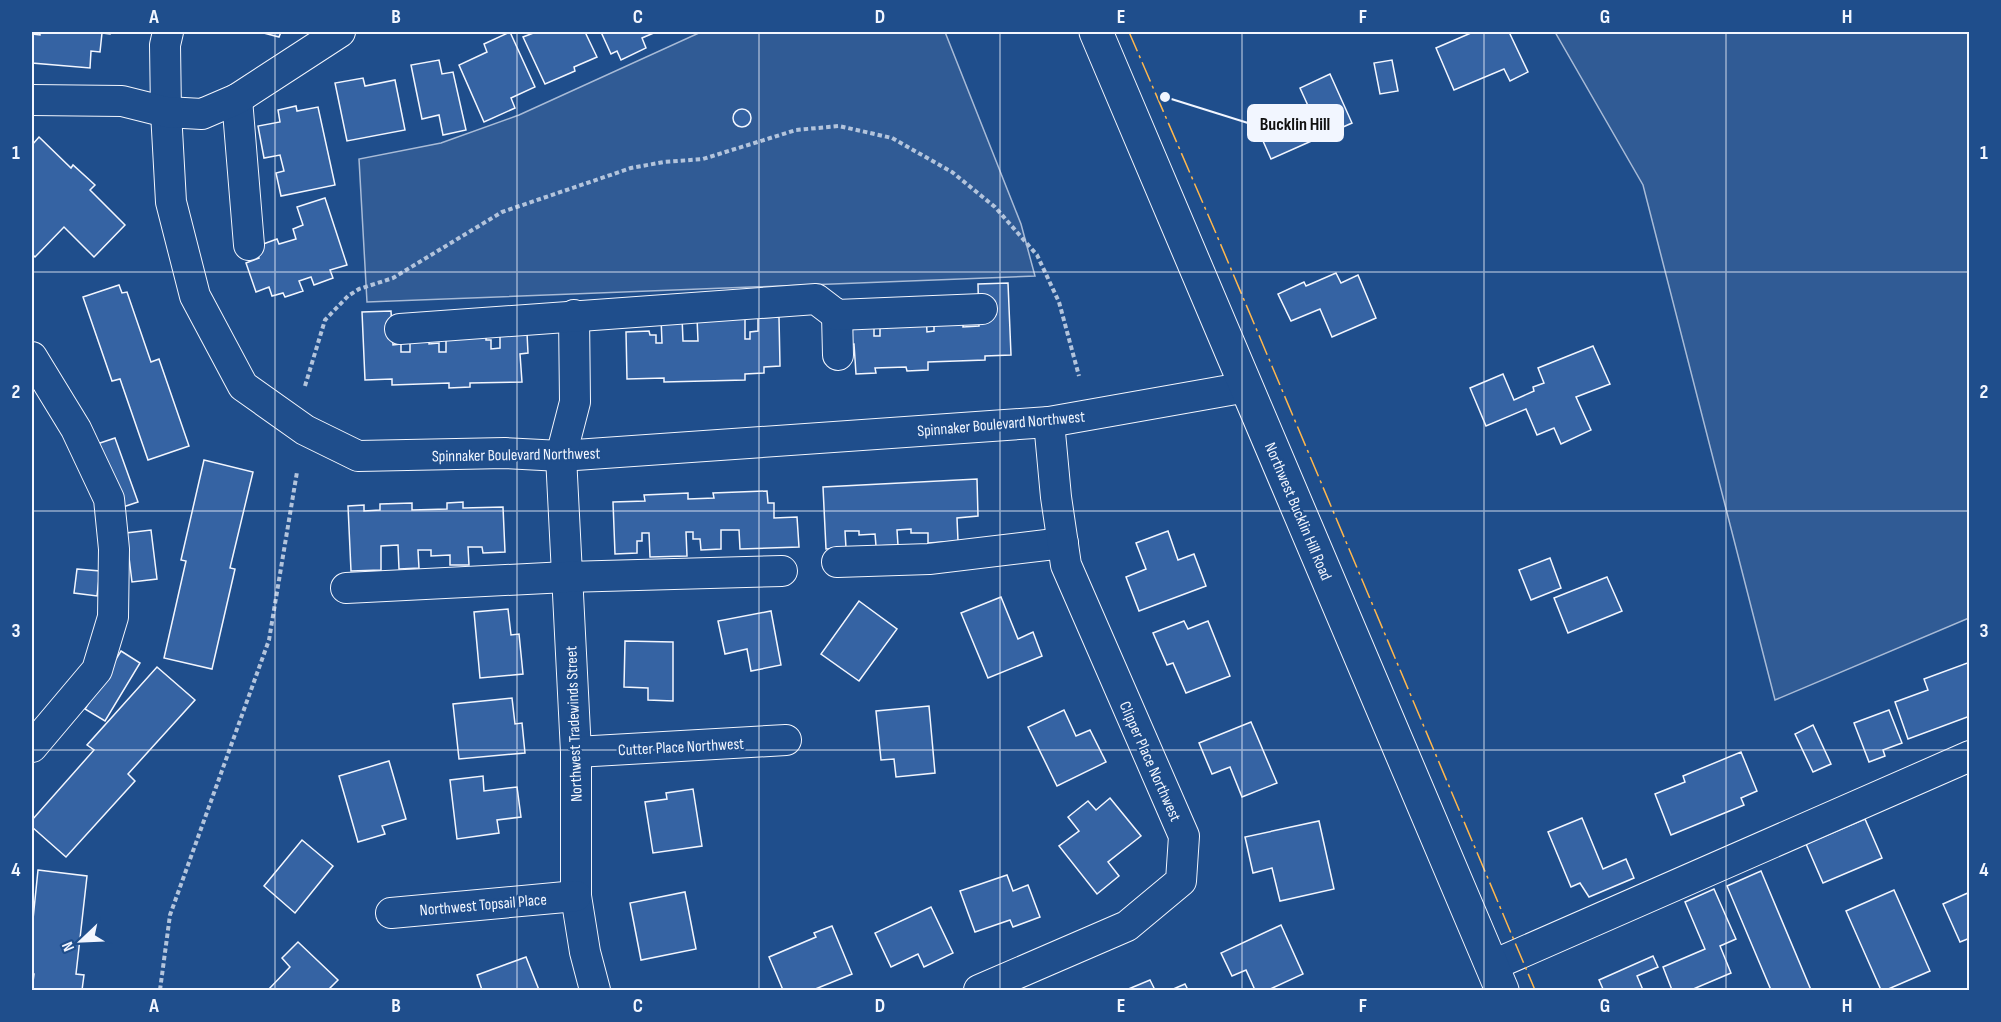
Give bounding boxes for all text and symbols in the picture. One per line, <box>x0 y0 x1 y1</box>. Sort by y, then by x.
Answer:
text: A <box>148 5 159 29</box>
text: B <box>391 5 401 29</box>
text: C <box>633 5 643 29</box>
text: D <box>875 5 885 29</box>
text: E <box>1117 5 1125 29</box>
text: F <box>1359 5 1367 29</box>
text: G <box>1600 5 1610 29</box>
text: H <box>1842 5 1852 29</box>
callout: Bucklin Hill <box>1248 105 1343 141</box>
text: Bucklin Hill <box>1260 114 1330 135</box>
text: 1 <box>12 141 20 165</box>
text: 1 <box>1980 141 1988 165</box>
text: 2 <box>12 380 20 404</box>
text: 2 <box>1980 380 1988 404</box>
street label: Spinnaker Boulevard Northwest <box>916 408 1086 441</box>
street label: Northwest Bucklin Hill Road <box>1260 440 1335 583</box>
street label: Spinnaker Boulevard Northwest <box>432 445 601 466</box>
text: 3 <box>12 619 21 643</box>
text: 3 <box>1980 619 1989 643</box>
street label: Northwest Tradewinds Street <box>562 645 587 802</box>
street label: Clipper Place Northwest <box>1115 699 1185 825</box>
street label: Cutter Place Northwest <box>618 735 745 760</box>
text: 4 <box>11 858 21 882</box>
text: 4 <box>1979 858 1989 882</box>
street label: Northwest Topsail Place <box>419 890 547 921</box>
north arrow <box>51 911 111 971</box>
text: N <box>58 939 79 954</box>
text: A <box>148 994 159 1018</box>
text: B <box>391 994 401 1018</box>
text: C <box>633 994 643 1018</box>
text: D <box>875 994 885 1018</box>
text: E <box>1117 994 1125 1018</box>
text: F <box>1359 994 1367 1018</box>
text: G <box>1600 994 1610 1018</box>
text: H <box>1842 994 1852 1018</box>

